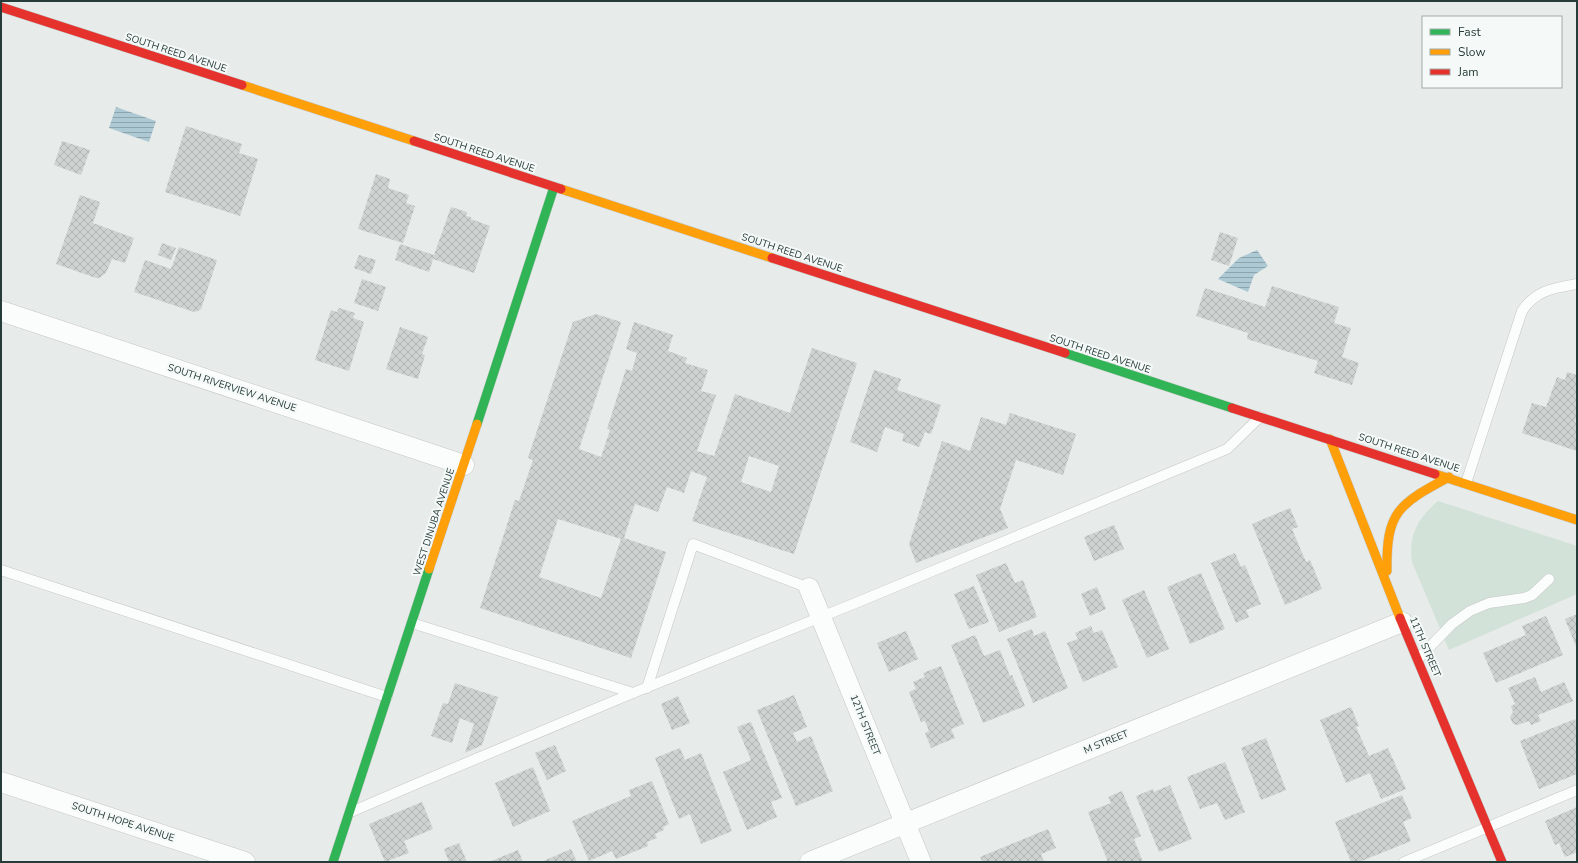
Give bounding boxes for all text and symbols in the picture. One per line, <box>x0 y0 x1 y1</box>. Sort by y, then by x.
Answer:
legend <box>1422 16 1562 88</box>
text: Fast <box>1458 24 1481 40</box>
street label: SOUTH REED AVENUE <box>124 30 229 76</box>
text: Slow <box>1458 44 1486 60</box>
text: Jam <box>1457 64 1479 80</box>
street label: SOUTH REED AVENUE <box>432 130 537 176</box>
street label: SOUTH REED AVENUE <box>740 230 845 276</box>
street label: SOUTH REED AVENUE <box>1048 331 1153 377</box>
street label: SOUTH RIVERVIEW AVENUE <box>166 361 298 416</box>
street label: SOUTH REED AVENUE <box>1357 430 1462 476</box>
street label: WEST DINUBA AVENUE <box>410 466 458 578</box>
street label: 11TH STREET <box>1406 615 1444 679</box>
street label: 12TH STREET <box>846 692 884 758</box>
street label: M STREET <box>1081 727 1131 757</box>
street label: SOUTH HOPE AVENUE <box>70 799 176 845</box>

